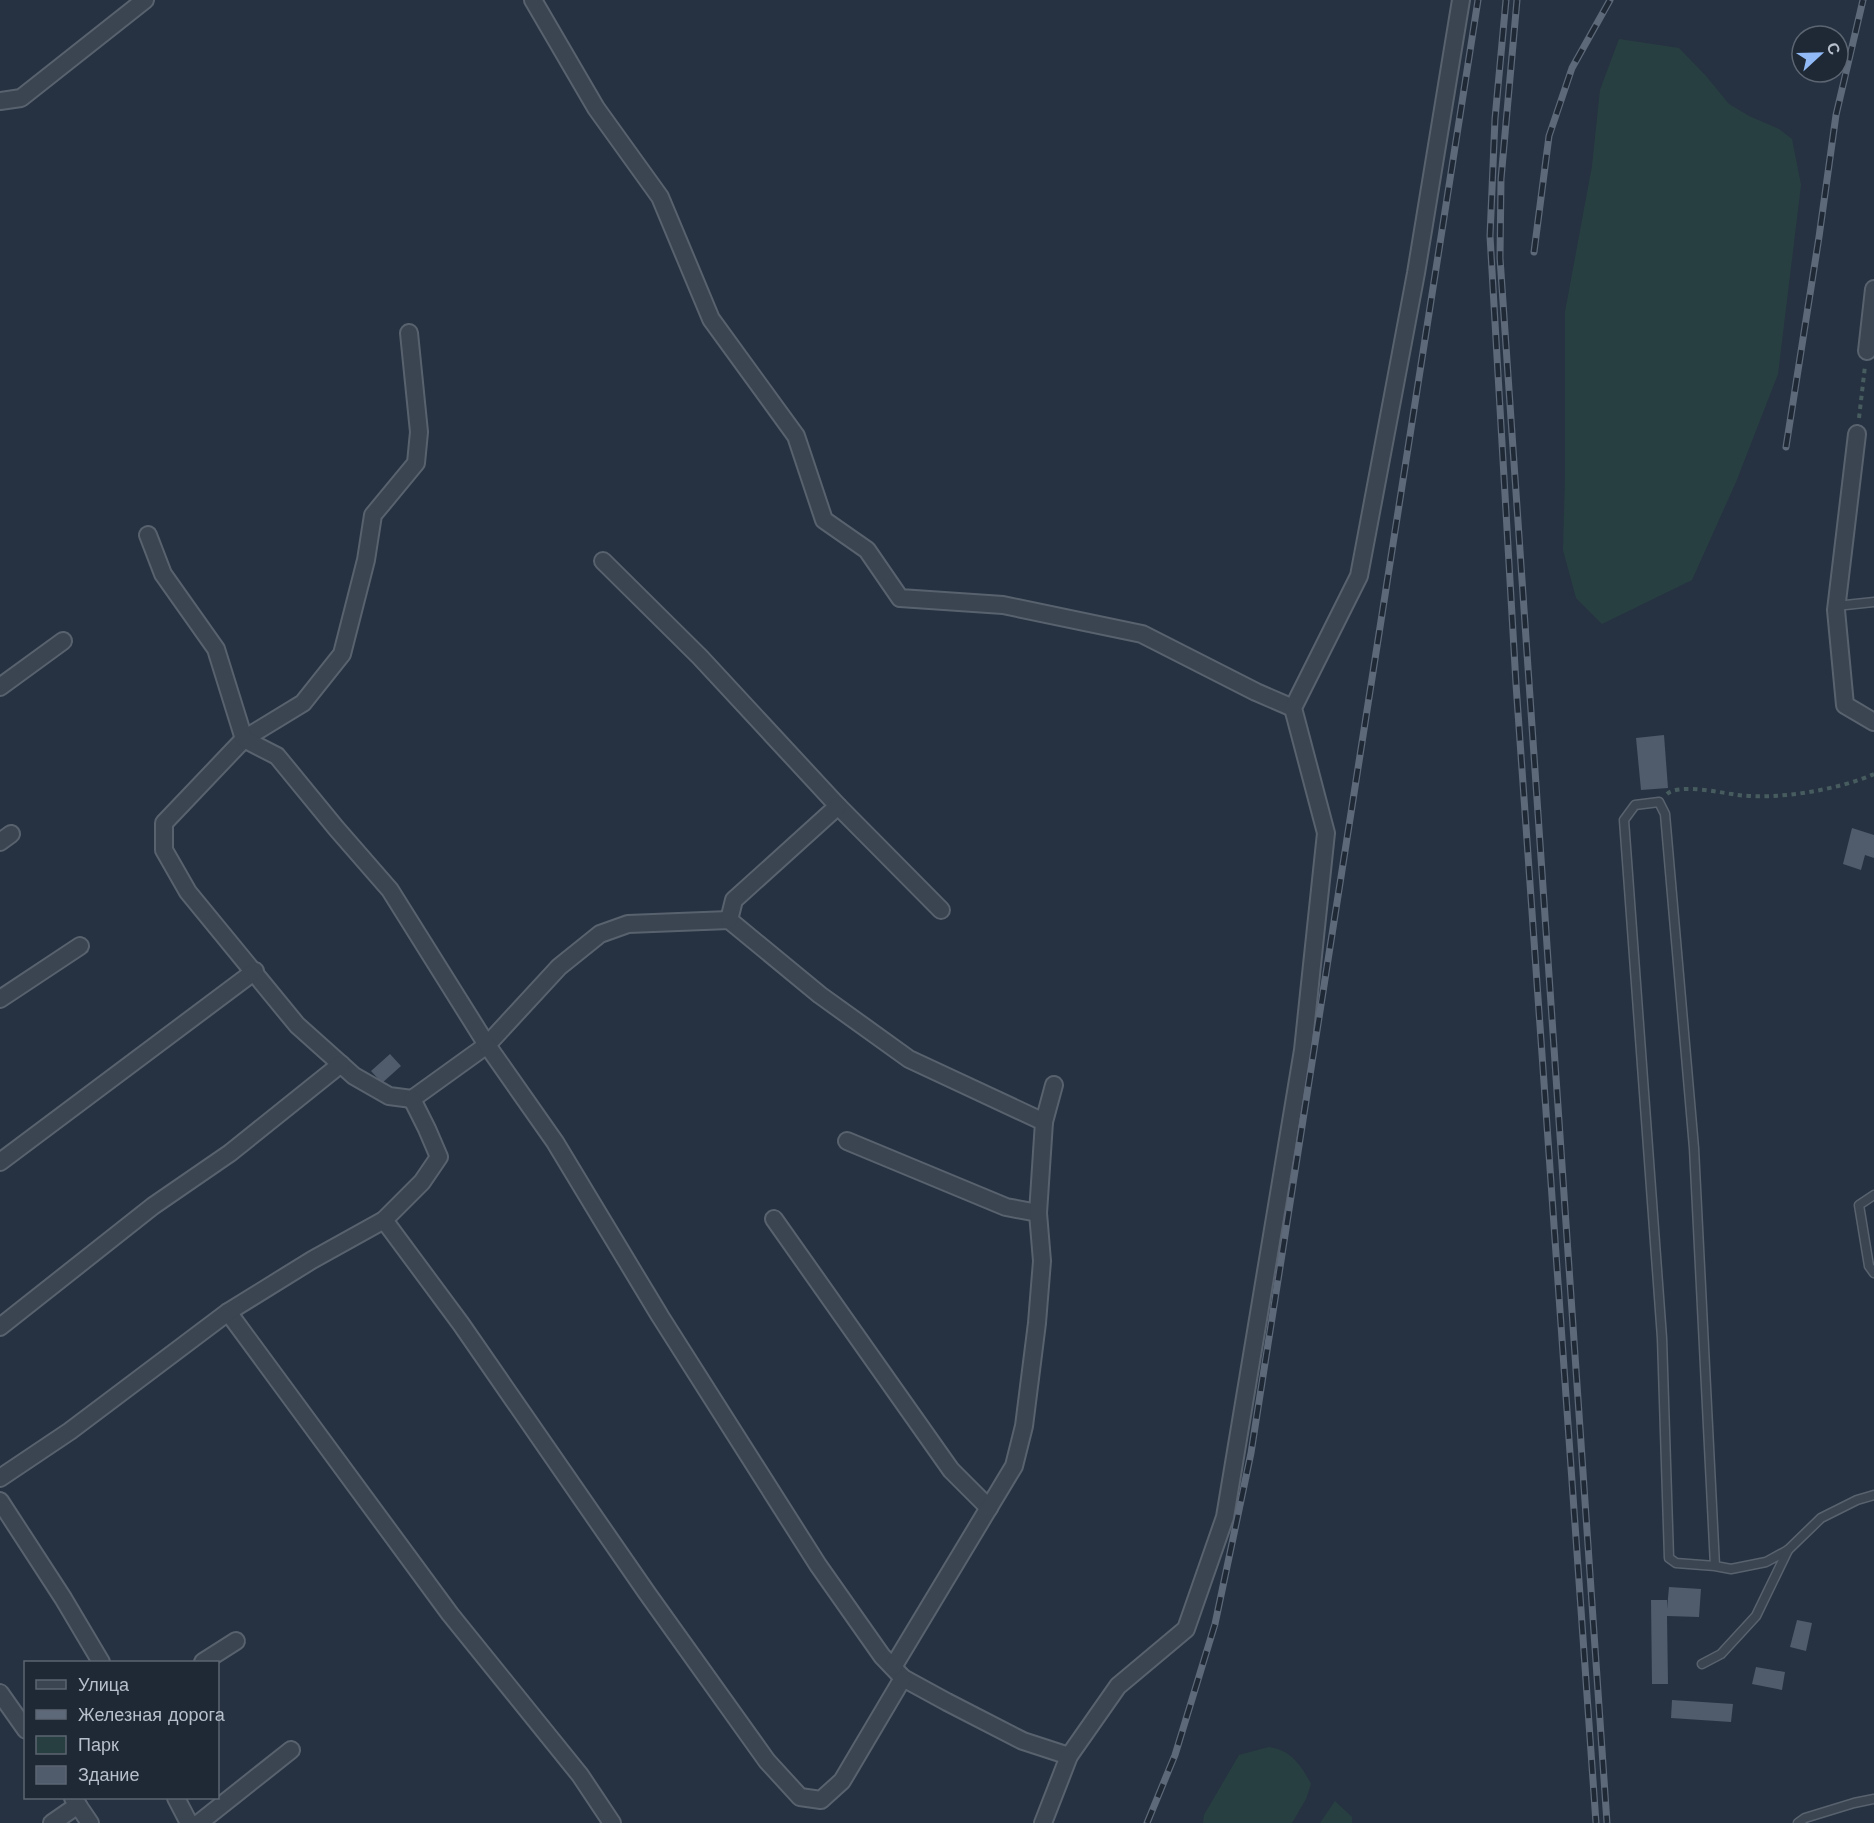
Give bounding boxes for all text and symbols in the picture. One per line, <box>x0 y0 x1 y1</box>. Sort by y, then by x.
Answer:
north arrow <box>1790 24 1850 84</box>
text: С <box>1822 40 1845 58</box>
legend <box>24 1661 219 1799</box>
text: Улица <box>78 1674 130 1695</box>
text: Железная дорога <box>78 1704 226 1725</box>
text: Парк <box>78 1734 119 1755</box>
text: Здание <box>78 1764 139 1785</box>

